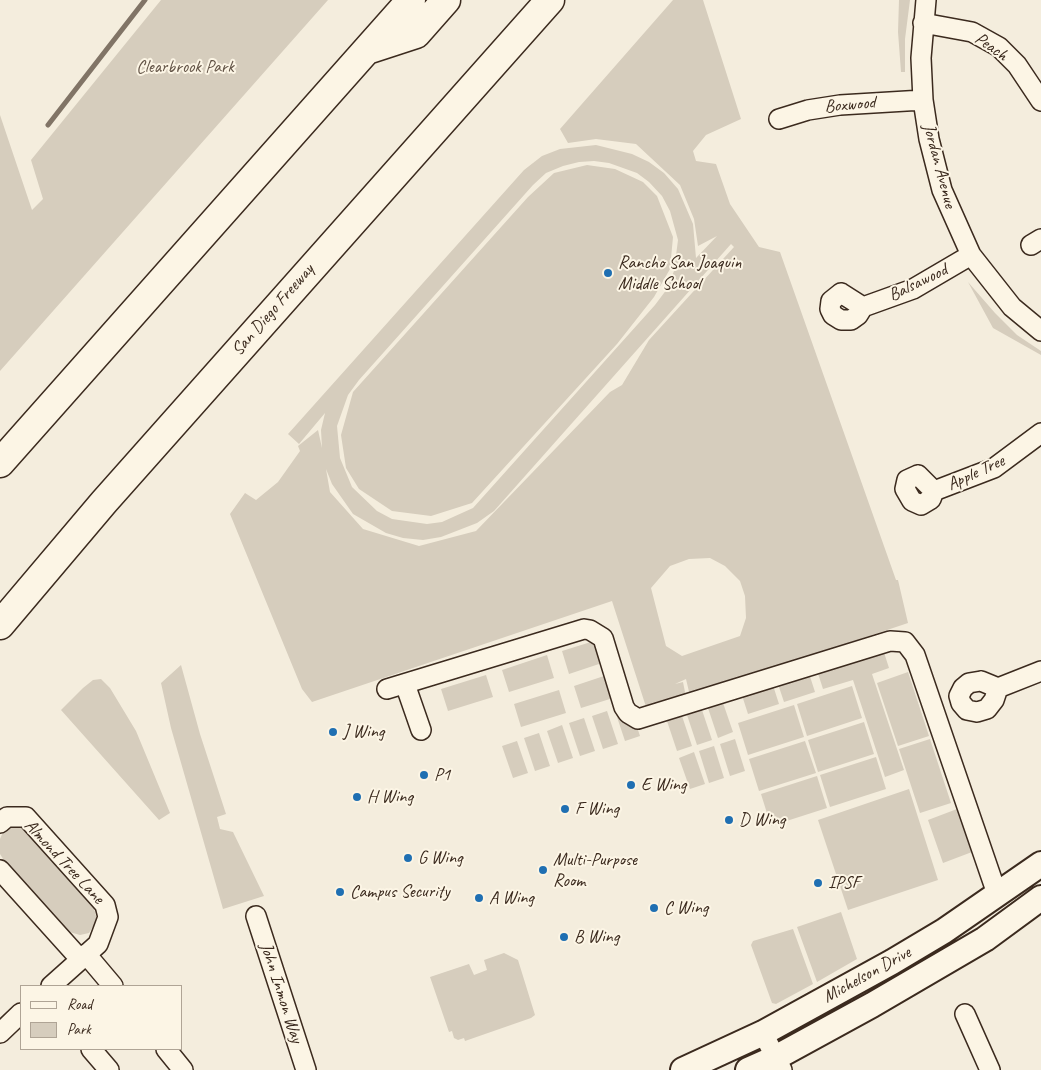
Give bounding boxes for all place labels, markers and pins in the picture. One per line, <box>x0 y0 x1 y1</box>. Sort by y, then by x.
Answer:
place label: Rancho San Joaquin Middle School <box>618 252 741 294</box>
marker: Rancho San Joaquin Middle School <box>602 267 614 279</box>
place label: J Wing <box>343 721 384 743</box>
marker: J Wing <box>327 726 339 738</box>
place label: P1 <box>434 764 450 786</box>
marker: P1 <box>418 769 430 781</box>
place label: E Wing <box>641 774 686 796</box>
marker: E Wing <box>625 779 637 791</box>
place label: H Wing <box>367 786 413 808</box>
marker: H Wing <box>351 791 363 803</box>
place label: F Wing <box>575 798 619 820</box>
marker: F Wing <box>559 803 571 815</box>
place label: D Wing <box>739 809 785 831</box>
marker: D Wing <box>723 814 735 826</box>
place label: G Wing <box>418 847 462 869</box>
place label: Multi-Purpose Room <box>553 849 637 892</box>
marker: G Wing <box>402 852 414 864</box>
marker: Multi-Purpose Room <box>537 864 549 876</box>
place label: IPSF <box>828 872 860 894</box>
marker: IPSF <box>812 877 824 889</box>
place label: Campus Security <box>350 881 450 903</box>
marker: Campus Security <box>334 886 346 898</box>
place label: A Wing <box>489 887 534 909</box>
marker: A Wing <box>473 892 485 904</box>
place label: C Wing <box>664 897 708 919</box>
marker: C Wing <box>648 902 660 914</box>
place label: B Wing <box>574 926 619 948</box>
marker: B Wing <box>558 931 570 943</box>

